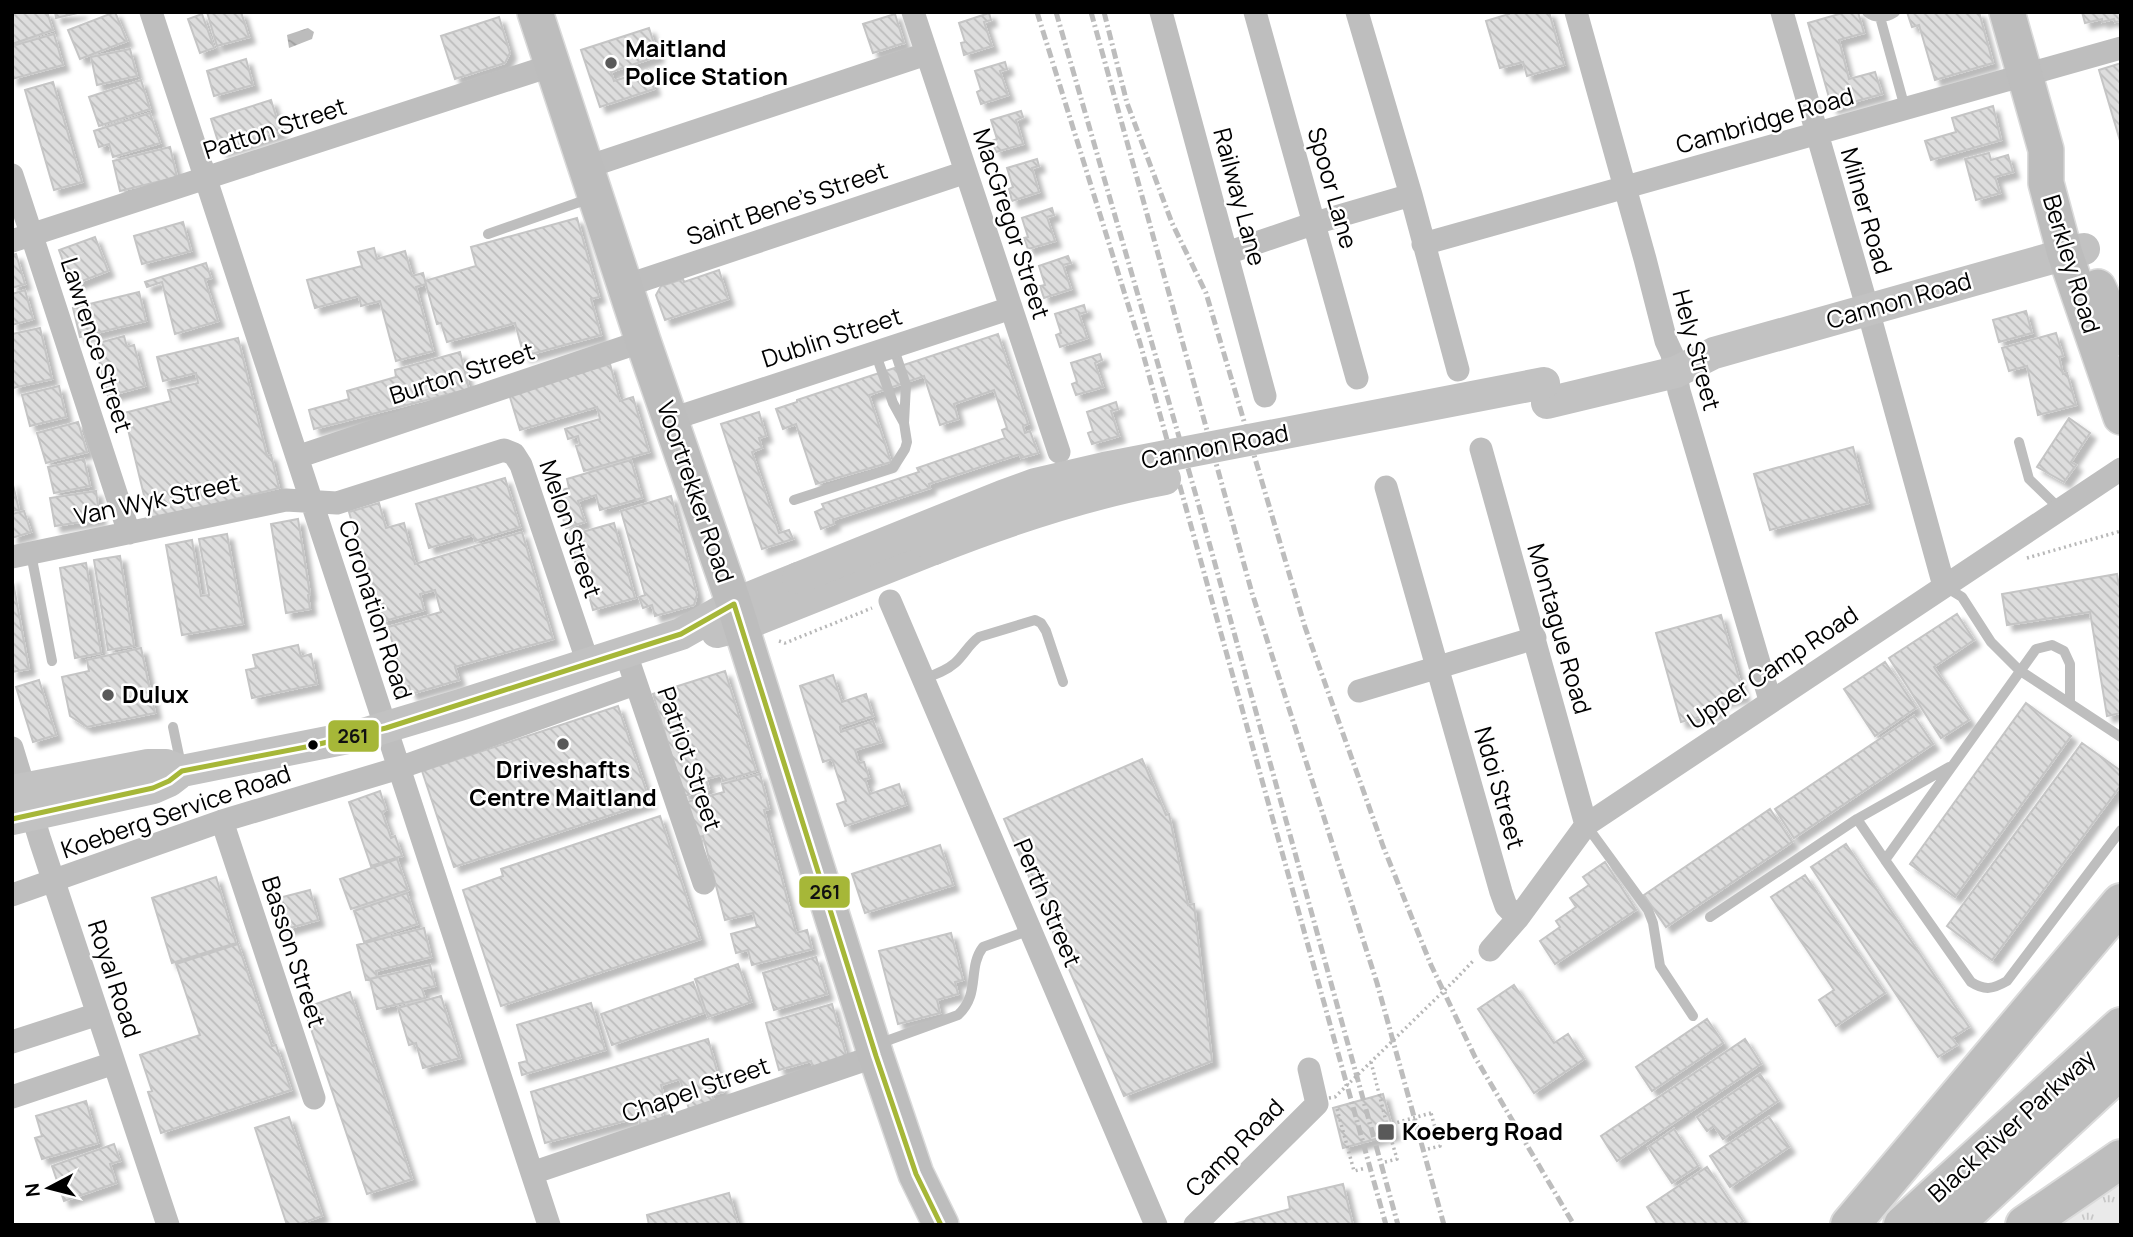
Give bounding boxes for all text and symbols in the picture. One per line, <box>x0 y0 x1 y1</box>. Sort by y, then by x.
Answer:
place label: Maitland Police Station <box>625 31 788 92</box>
marker: Maitland Police Station <box>603 55 619 71</box>
street label: Cambridge Road <box>1672 78 1857 161</box>
street label: Patton Street <box>199 89 350 166</box>
street label: Spoor Lane <box>1300 123 1366 252</box>
street label: MacGregor Street <box>966 124 1059 323</box>
street label: Railway Lane <box>1206 124 1275 269</box>
street label: Milner Road <box>1834 144 1901 278</box>
street label: Saint Bene's Street <box>682 153 891 252</box>
street label: Berkley Road <box>2036 190 2109 337</box>
street label: Lawrence Street <box>54 253 141 436</box>
street label: Cannon Road <box>1822 263 1975 336</box>
street label: Hely Street <box>1665 285 1729 414</box>
street label: Dublin Street <box>757 298 906 375</box>
street label: Burton Street <box>385 334 538 412</box>
street label: Voortrekker Road <box>650 396 743 587</box>
street label: Cannon Road <box>1138 415 1291 476</box>
street label: Melon Street <box>532 455 610 602</box>
street label: Van Wyk Street <box>71 465 242 532</box>
street label: Coronation Road <box>332 516 421 704</box>
street label: Montague Road <box>1520 540 1601 718</box>
street label: Upper Camp Road <box>1680 597 1864 736</box>
place label: Dulux <box>122 677 190 710</box>
street label: Patriot Street <box>650 682 730 835</box>
marker: Dulux <box>100 687 116 703</box>
line badge: 261 <box>327 719 380 753</box>
text: 261 <box>337 723 369 749</box>
street label: Ndoi Street <box>1467 723 1534 853</box>
marker: Driveshafts Centre Maitland <box>555 736 571 752</box>
unlabelled marker <box>306 738 320 752</box>
place label: Driveshafts Centre Maitland <box>469 752 657 813</box>
street label: Koeberg Service Road <box>56 756 295 865</box>
street label: Perth Street <box>1007 833 1090 972</box>
street label: Basson Street <box>254 872 334 1031</box>
line badge: 261 <box>798 875 851 909</box>
text: 261 <box>809 879 841 905</box>
street label: Royal Road <box>81 916 150 1041</box>
street label: Black River Parkway <box>1920 1041 2102 1209</box>
street label: Chapel Street <box>617 1048 774 1129</box>
street label: Camp Road <box>1177 1090 1290 1203</box>
place label: Koeberg Road <box>1402 1114 1563 1147</box>
marker: Koeberg Road <box>1376 1122 1396 1142</box>
north arrow <box>14 1153 84 1223</box>
text: N <box>18 1182 46 1198</box>

